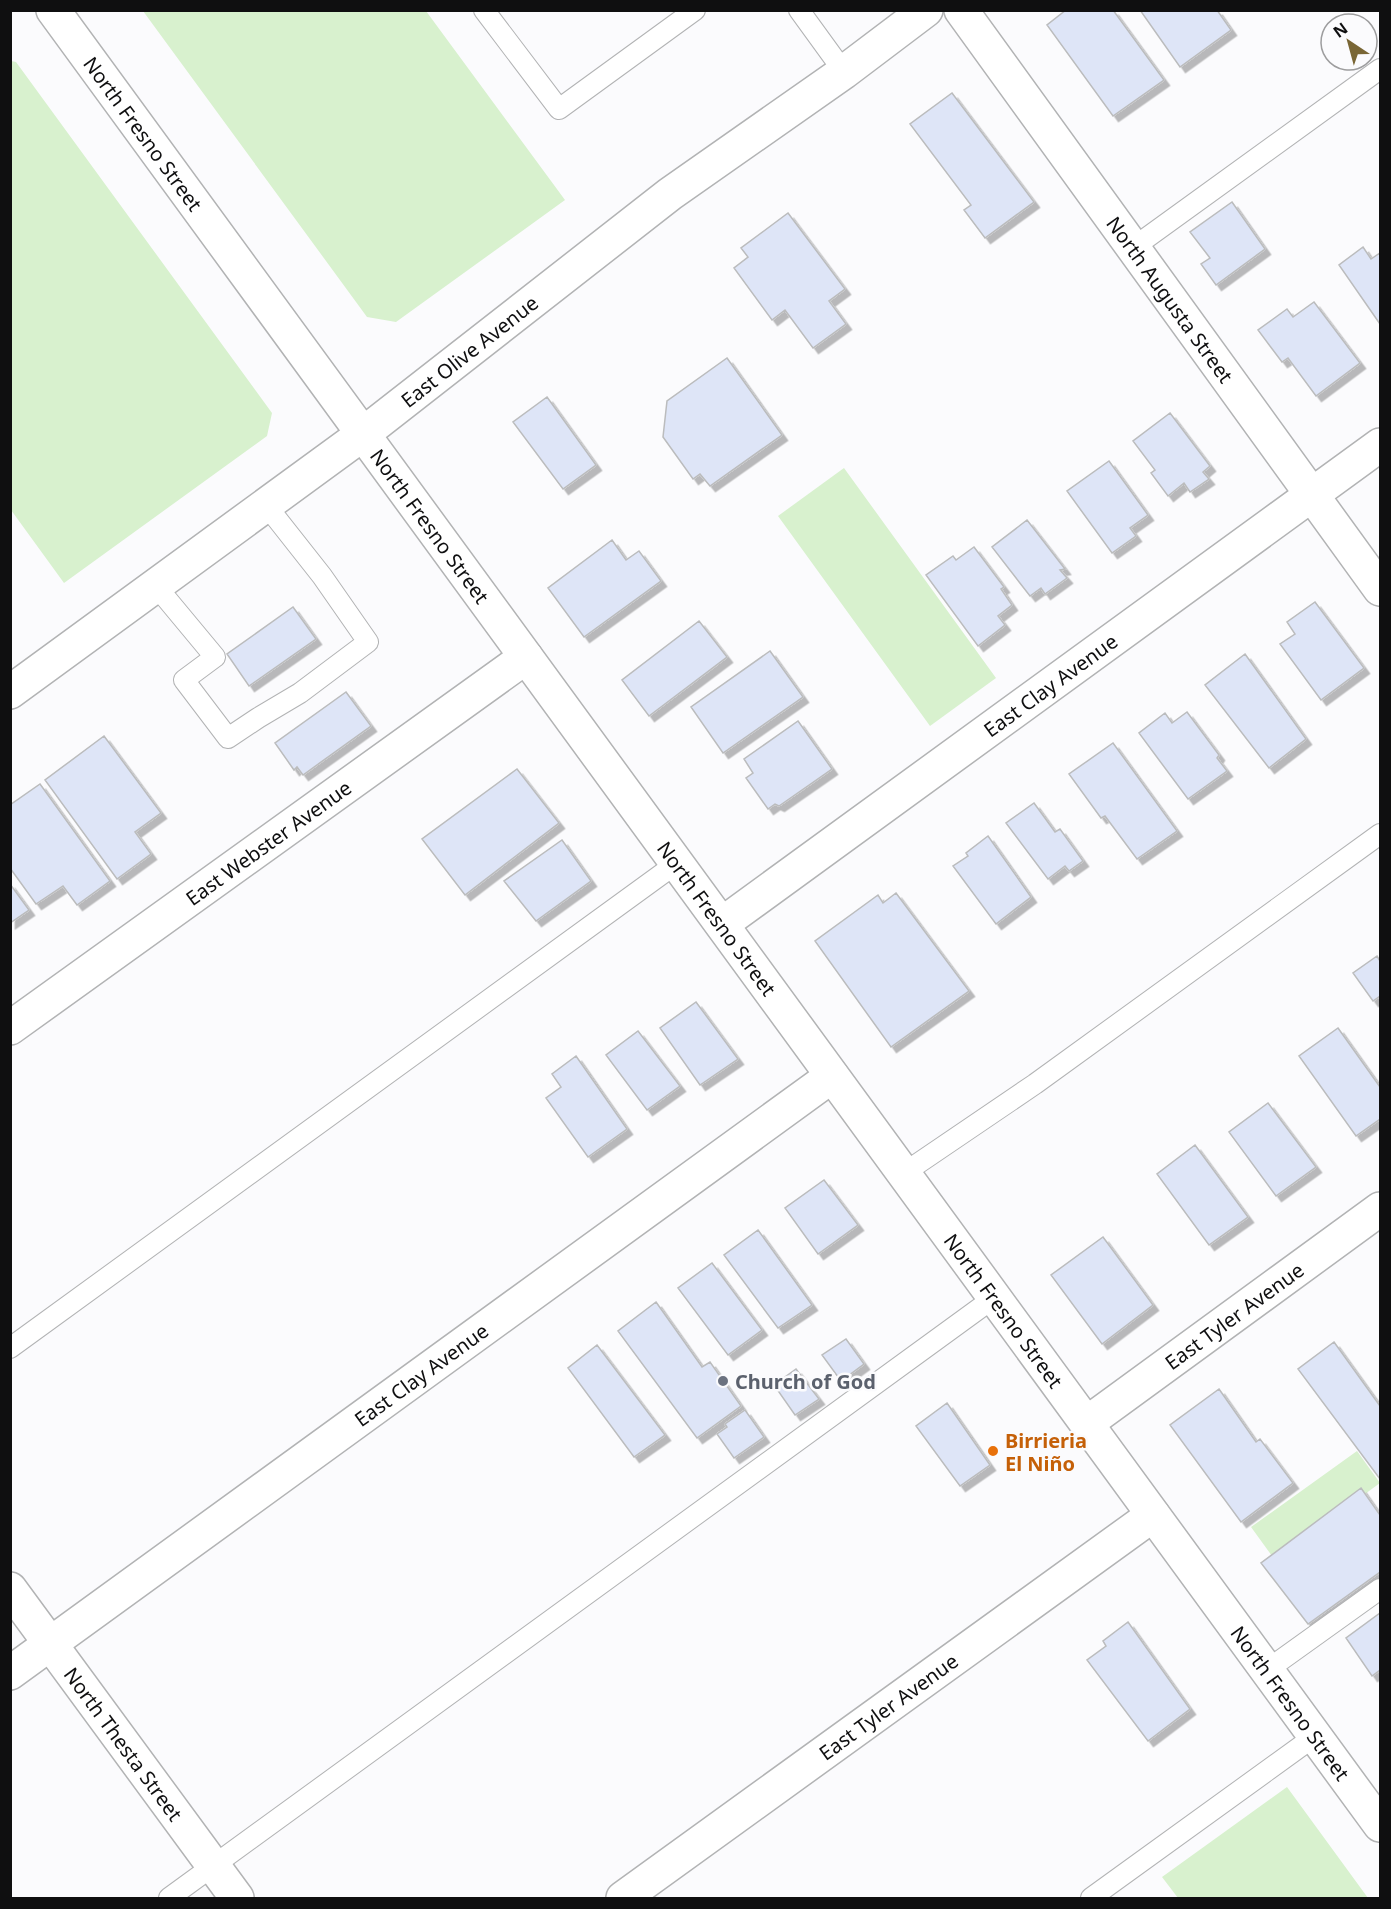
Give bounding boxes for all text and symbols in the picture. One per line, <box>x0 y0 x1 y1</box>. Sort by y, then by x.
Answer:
north arrow <box>1319 12 1379 72</box>
text: N <box>1328 17 1352 43</box>
street label: North Fresno Street <box>78 51 209 216</box>
street label: North Augusta Street <box>1101 211 1240 388</box>
street label: East Olive Avenue <box>395 289 543 413</box>
street label: North Fresno Street <box>365 443 496 609</box>
street label: East Clay Avenue <box>978 627 1123 743</box>
street label: East Webster Avenue <box>180 774 356 911</box>
street label: North Fresno Street <box>651 835 783 1001</box>
street label: North Fresno Street <box>938 1228 1069 1393</box>
street label: East Tyler Avenue <box>1159 1256 1309 1375</box>
street label: East Clay Avenue <box>349 1317 493 1432</box>
place label: Church of God <box>735 1368 876 1395</box>
marker: Church of God <box>716 1374 730 1388</box>
place label: Birrieria El Niño <box>1005 1427 1087 1477</box>
marker: Birrieria El Niño <box>986 1444 1000 1458</box>
street label: North Fresno Street <box>1225 1620 1356 1785</box>
street label: East Tyler Avenue <box>813 1647 963 1766</box>
street label: North Thesta Street <box>58 1661 189 1826</box>

